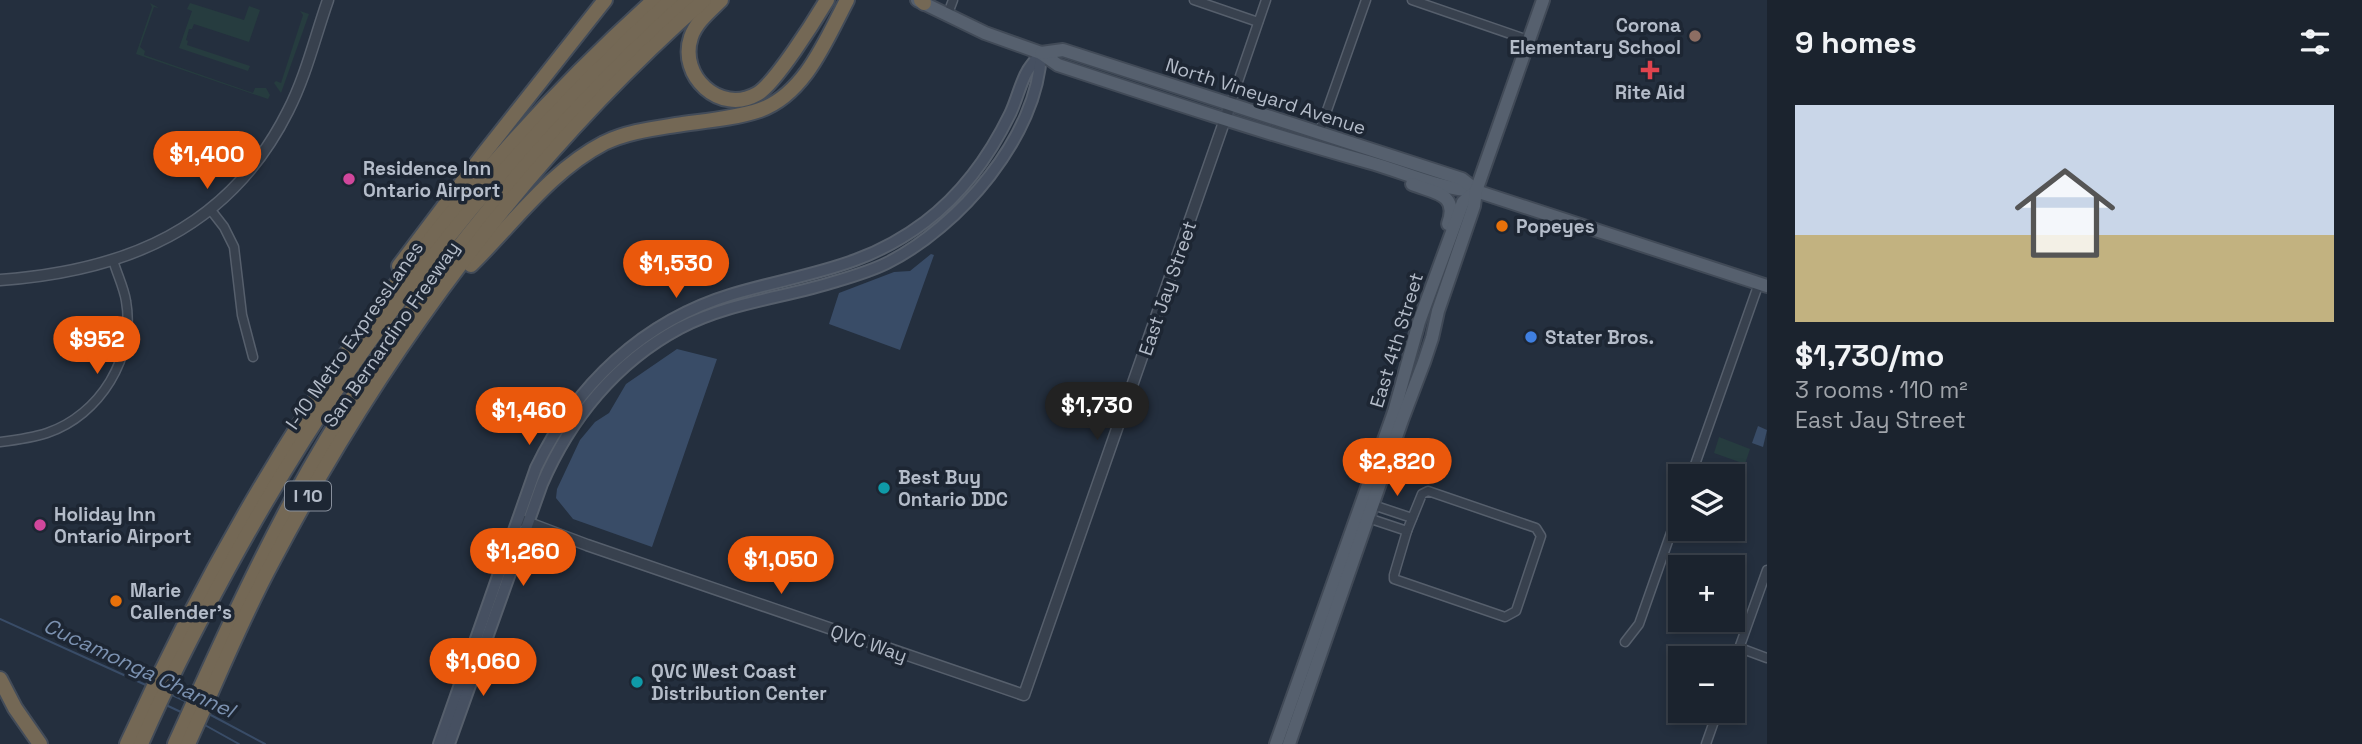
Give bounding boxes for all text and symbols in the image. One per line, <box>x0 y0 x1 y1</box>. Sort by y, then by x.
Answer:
place label: Corona Elementary School <box>1509 13 1681 60</box>
text: 9 homes <box>1795 23 1917 62</box>
icon: filters <box>2296 23 2334 61</box>
marker: Corona Elementary School <box>1687 28 1703 44</box>
street label: North Vineyard Avenue <box>1163 52 1369 141</box>
marker: Rite Aid <box>1642 62 1658 78</box>
place label: Rite Aid <box>1615 80 1685 105</box>
pin: $1,400 <box>150 132 264 191</box>
text: $1,400 <box>169 139 245 169</box>
icon: home <box>2002 150 2128 276</box>
place label: Residence Inn Ontario Airport <box>363 156 500 203</box>
marker: Residence Inn Ontario Airport <box>341 171 357 187</box>
place label: Popeyes <box>1516 214 1595 239</box>
street label: East Jay Street <box>1133 217 1202 359</box>
marker: Popeyes <box>1494 218 1510 234</box>
street label: I-10 Metro ExpressLanes <box>280 236 429 434</box>
street label: San Bernardino Freeway <box>318 236 465 432</box>
pin: $1,530 <box>619 240 733 300</box>
text: $1,530 <box>639 248 713 278</box>
street label: East 4th Street <box>1364 269 1429 411</box>
pin: $952 <box>56 316 138 376</box>
text: $952 <box>69 324 125 354</box>
place label: Stater Bros. <box>1545 325 1654 350</box>
marker: Stater Bros. <box>1523 329 1539 345</box>
text: $1,730/mo <box>1795 336 1944 375</box>
text: 3 rooms · 110 m² <box>1795 375 1968 405</box>
pin: $1,730 <box>1040 382 1154 442</box>
pin: $1,460 <box>472 388 586 447</box>
text: $1,730 <box>1061 390 1133 420</box>
text: $1,460 <box>492 395 566 425</box>
text: East Jay Street <box>1795 405 1966 435</box>
pin: $2,820 <box>1340 438 1454 498</box>
text: $2,820 <box>1359 446 1435 476</box>
map controls <box>1668 464 1745 723</box>
button: layers <box>1668 464 1745 541</box>
place label: Best Buy Ontario DDC <box>898 465 1008 512</box>
marker: Best Buy Ontario DDC <box>876 480 892 496</box>
road number: I 10 <box>285 482 331 510</box>
place label: Holiday Inn Ontario Airport <box>54 502 191 549</box>
marker: Holiday Inn Ontario Airport <box>32 517 48 533</box>
pin: $1,260 <box>466 528 580 588</box>
text: $1,260 <box>486 536 560 566</box>
pin: $1,050 <box>724 536 838 596</box>
text: $1,050 <box>744 544 818 574</box>
button: + <box>1668 555 1745 632</box>
place label: Marie Callender's <box>130 578 232 625</box>
marker: Marie Callender's <box>108 593 124 609</box>
water label: Cucamonga Channel <box>39 611 242 725</box>
street label: QVC Way <box>827 619 911 668</box>
pin: $1,060 <box>426 638 540 698</box>
text: $1,060 <box>446 646 520 676</box>
button: − <box>1668 646 1745 723</box>
place label: QVC West Coast Distribution Center <box>651 659 827 706</box>
marker: QVC West Coast Distribution Center <box>629 674 645 690</box>

